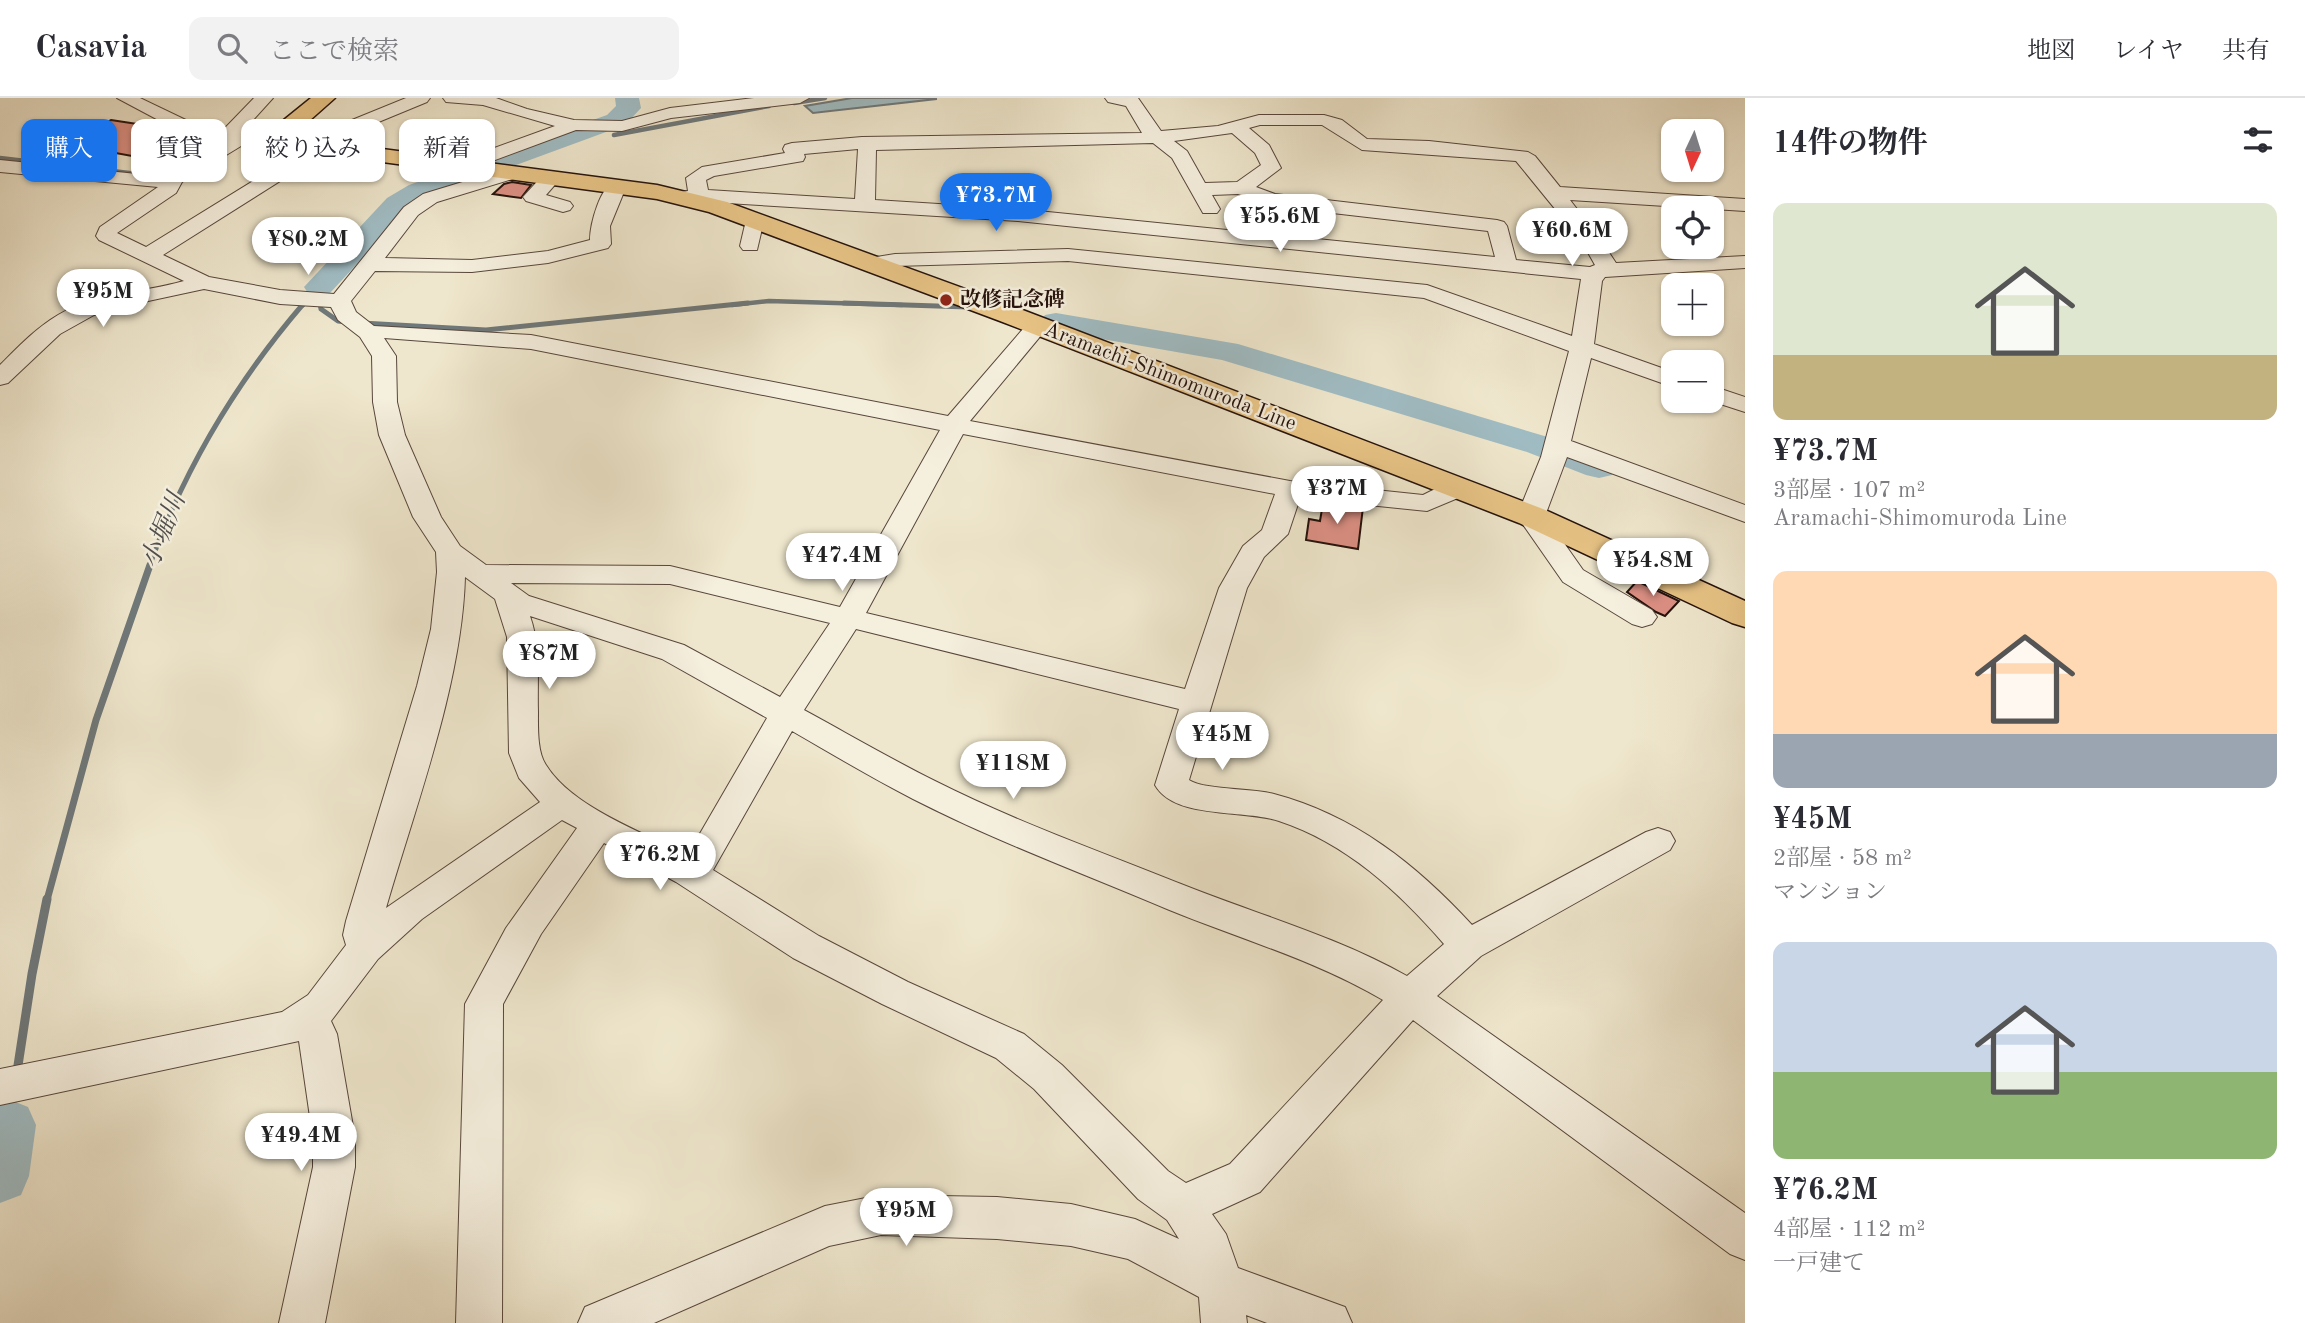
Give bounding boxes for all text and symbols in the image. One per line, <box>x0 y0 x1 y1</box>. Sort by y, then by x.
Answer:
search box <box>189 17 679 80</box>
icon: search <box>213 29 251 67</box>
text: Casavia <box>35 32 147 65</box>
text: ここで検索 <box>269 39 399 65</box>
text: 地図 <box>2027 40 2075 64</box>
text: レイヤ <box>2113 40 2184 64</box>
text: 共有 <box>2222 40 2270 64</box>
chip: 購入 <box>21 119 117 182</box>
chip: 賃貸 <box>131 119 227 182</box>
chip: 絞り込み <box>241 119 385 182</box>
chip: 新着 <box>399 119 495 182</box>
north arrow <box>1661 119 1724 182</box>
map controls <box>1661 119 1724 413</box>
icon: filters <box>2239 121 2277 159</box>
text: 14件の物件 <box>1773 129 1928 159</box>
pin: ¥73.7M <box>939 174 1053 233</box>
text: ¥73.7M <box>956 184 1036 207</box>
pin: ¥55.6M <box>1223 194 1337 254</box>
button: locate <box>1661 196 1724 259</box>
text: ¥55.6M <box>1240 205 1320 228</box>
pin: ¥60.6M <box>1515 208 1629 268</box>
pin: ¥80.2M <box>251 218 365 277</box>
text: ¥60.6M <box>1532 219 1612 242</box>
text: ¥80.2M <box>268 228 348 251</box>
icon: home <box>1962 248 2088 374</box>
pin: ¥95M <box>62 270 144 329</box>
button: + <box>1661 273 1724 336</box>
text: ¥95M <box>73 280 133 303</box>
place label: 改修記念碑 <box>960 288 1065 311</box>
marker: 改修記念碑 <box>938 292 954 308</box>
street label: Aramachi-Shimomuroda Line <box>1041 319 1299 435</box>
button: − <box>1661 350 1724 413</box>
text: ¥73.7M <box>1773 437 1878 467</box>
pin: ¥37M <box>1296 466 1378 526</box>
text: ¥37M <box>1307 477 1367 500</box>
text: 3部屋 · 107 m² <box>1773 479 1925 502</box>
water label: 小堀川 <box>135 486 192 572</box>
text: Aramachi-Shimomuroda Line <box>1773 507 2067 530</box>
pin: ¥47.4M <box>785 533 899 593</box>
pin: ¥54.8M <box>1596 538 1710 598</box>
text: ¥47.4M <box>802 544 882 567</box>
text: ¥54.8M <box>1613 549 1693 572</box>
icon: home <box>1962 616 2088 742</box>
pin: ¥87M <box>508 632 590 691</box>
text: ¥87M <box>519 642 579 665</box>
pin: ¥45M <box>1181 712 1263 772</box>
text: ¥45M <box>1192 723 1252 746</box>
pin: ¥118M <box>964 742 1062 801</box>
text: ¥118M <box>976 752 1050 775</box>
text: ¥45M <box>1773 805 1852 835</box>
pin: ¥76.2M <box>603 832 717 892</box>
text: ¥76.2M <box>620 843 700 866</box>
text: 2部屋 · 58 m² <box>1773 847 1912 870</box>
text: マンション <box>1773 881 1887 904</box>
icon: home <box>1962 987 2088 1113</box>
pin: ¥49.4M <box>244 1114 358 1173</box>
text: ¥49.4M <box>261 1124 341 1147</box>
text: ¥76.2M <box>1773 1176 1878 1206</box>
pin: ¥95M <box>865 1188 947 1248</box>
text: ¥95M <box>876 1199 936 1222</box>
text: 4部屋 · 112 m² <box>1773 1218 1925 1241</box>
text: 一戸建て <box>1773 1252 1865 1275</box>

